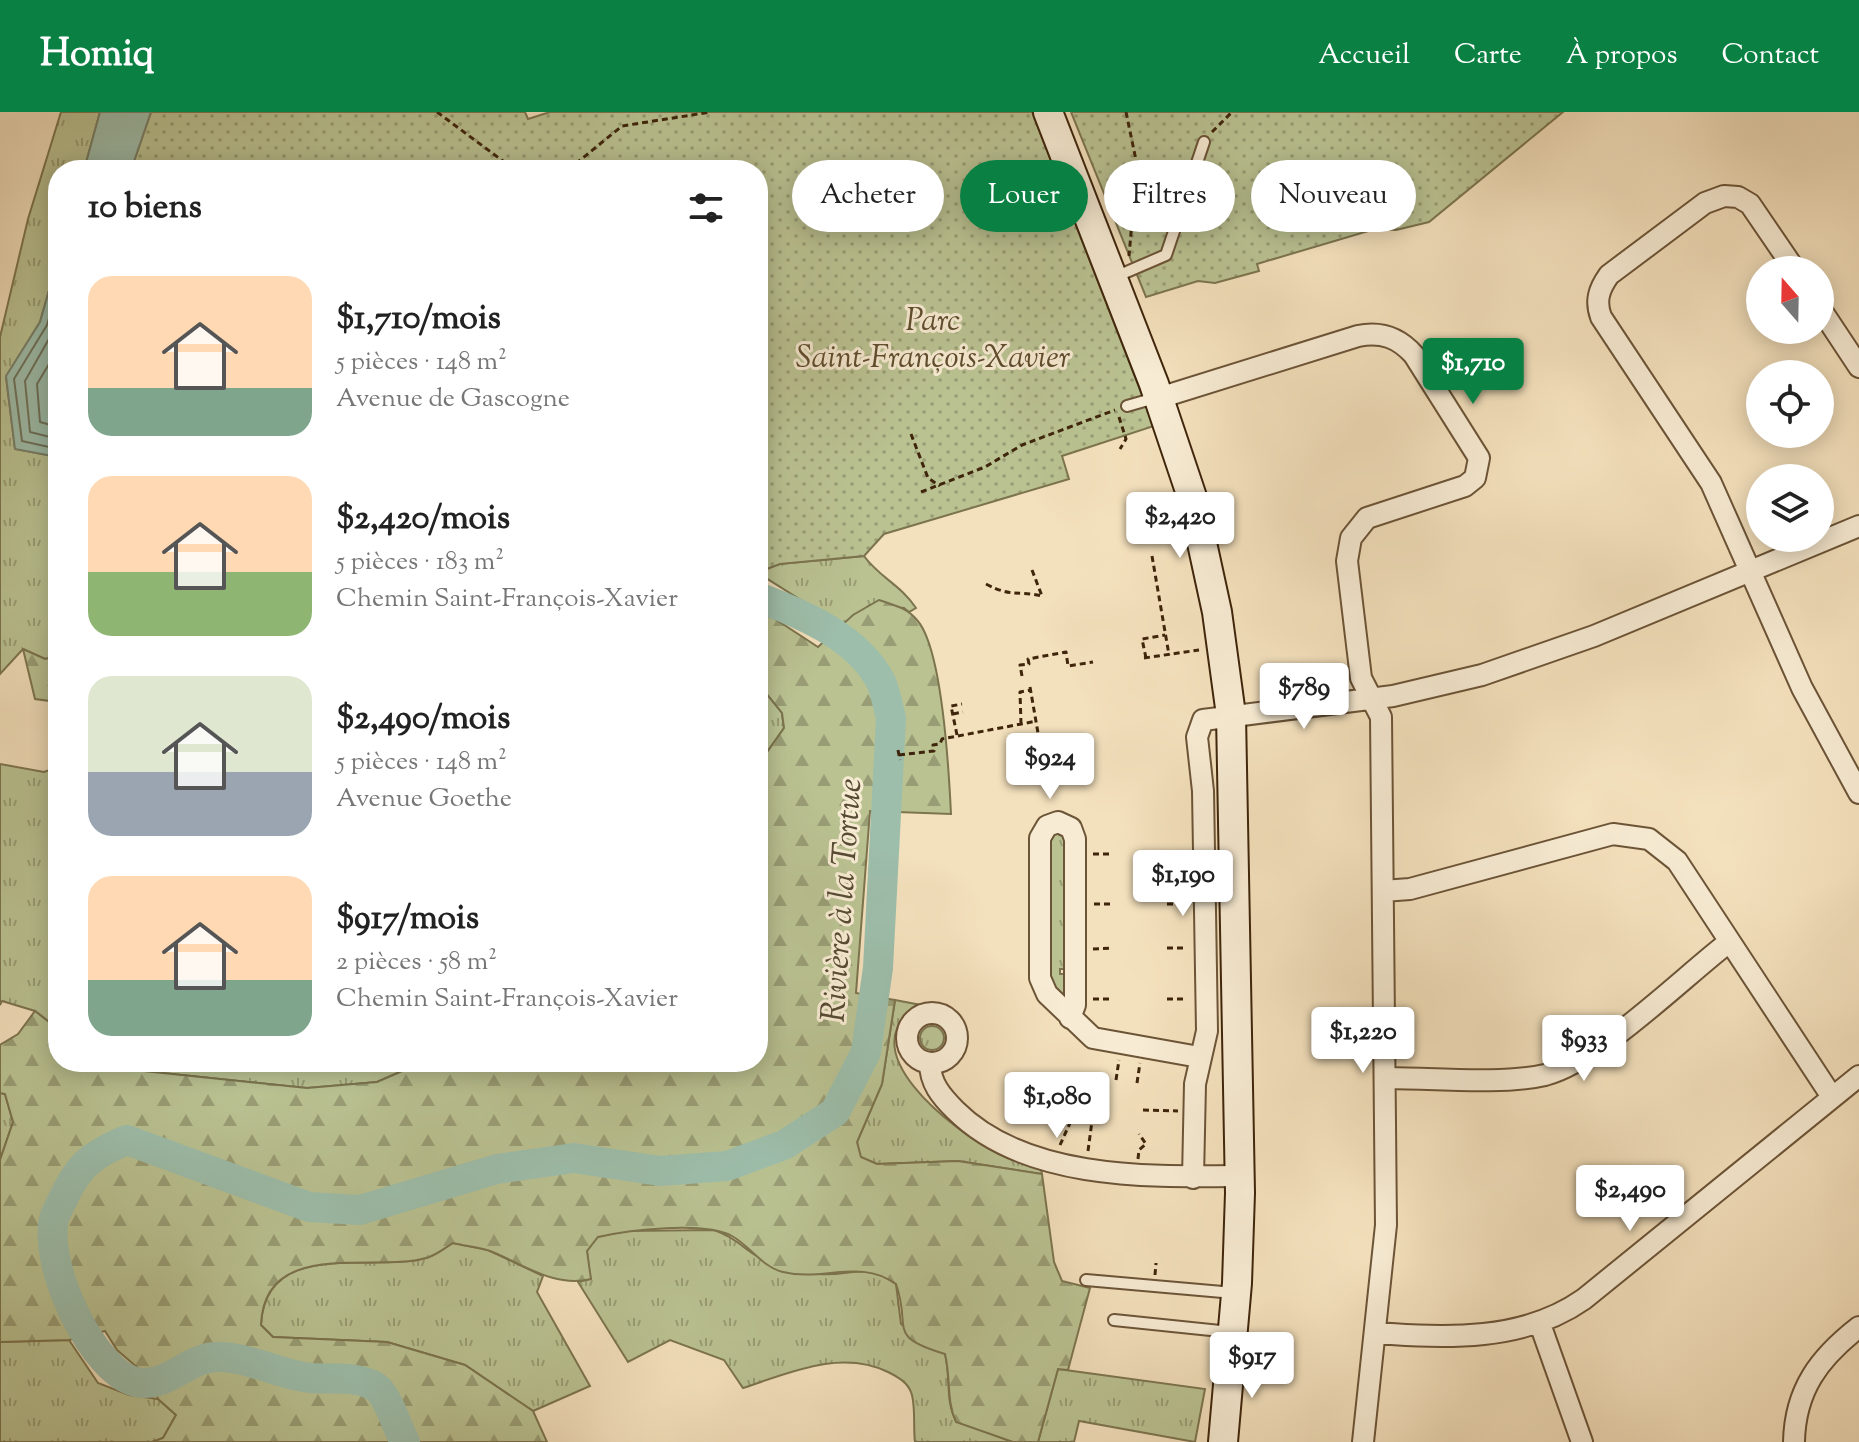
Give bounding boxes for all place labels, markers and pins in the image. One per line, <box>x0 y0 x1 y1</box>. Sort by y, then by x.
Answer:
pin: $1,710 <box>1408 338 1538 406</box>
pin: $2,420 <box>1115 492 1245 560</box>
pin: $789 <box>1257 663 1351 731</box>
pin: $924 <box>1003 733 1097 801</box>
pin: $1,190 <box>1118 850 1248 918</box>
pin: $1,220 <box>1298 1007 1428 1075</box>
pin: $933 <box>1537 1015 1631 1083</box>
pin: $1,080 <box>992 1072 1122 1140</box>
pin: $2,490 <box>1565 1165 1695 1233</box>
pin: $917 <box>1205 1332 1299 1400</box>

